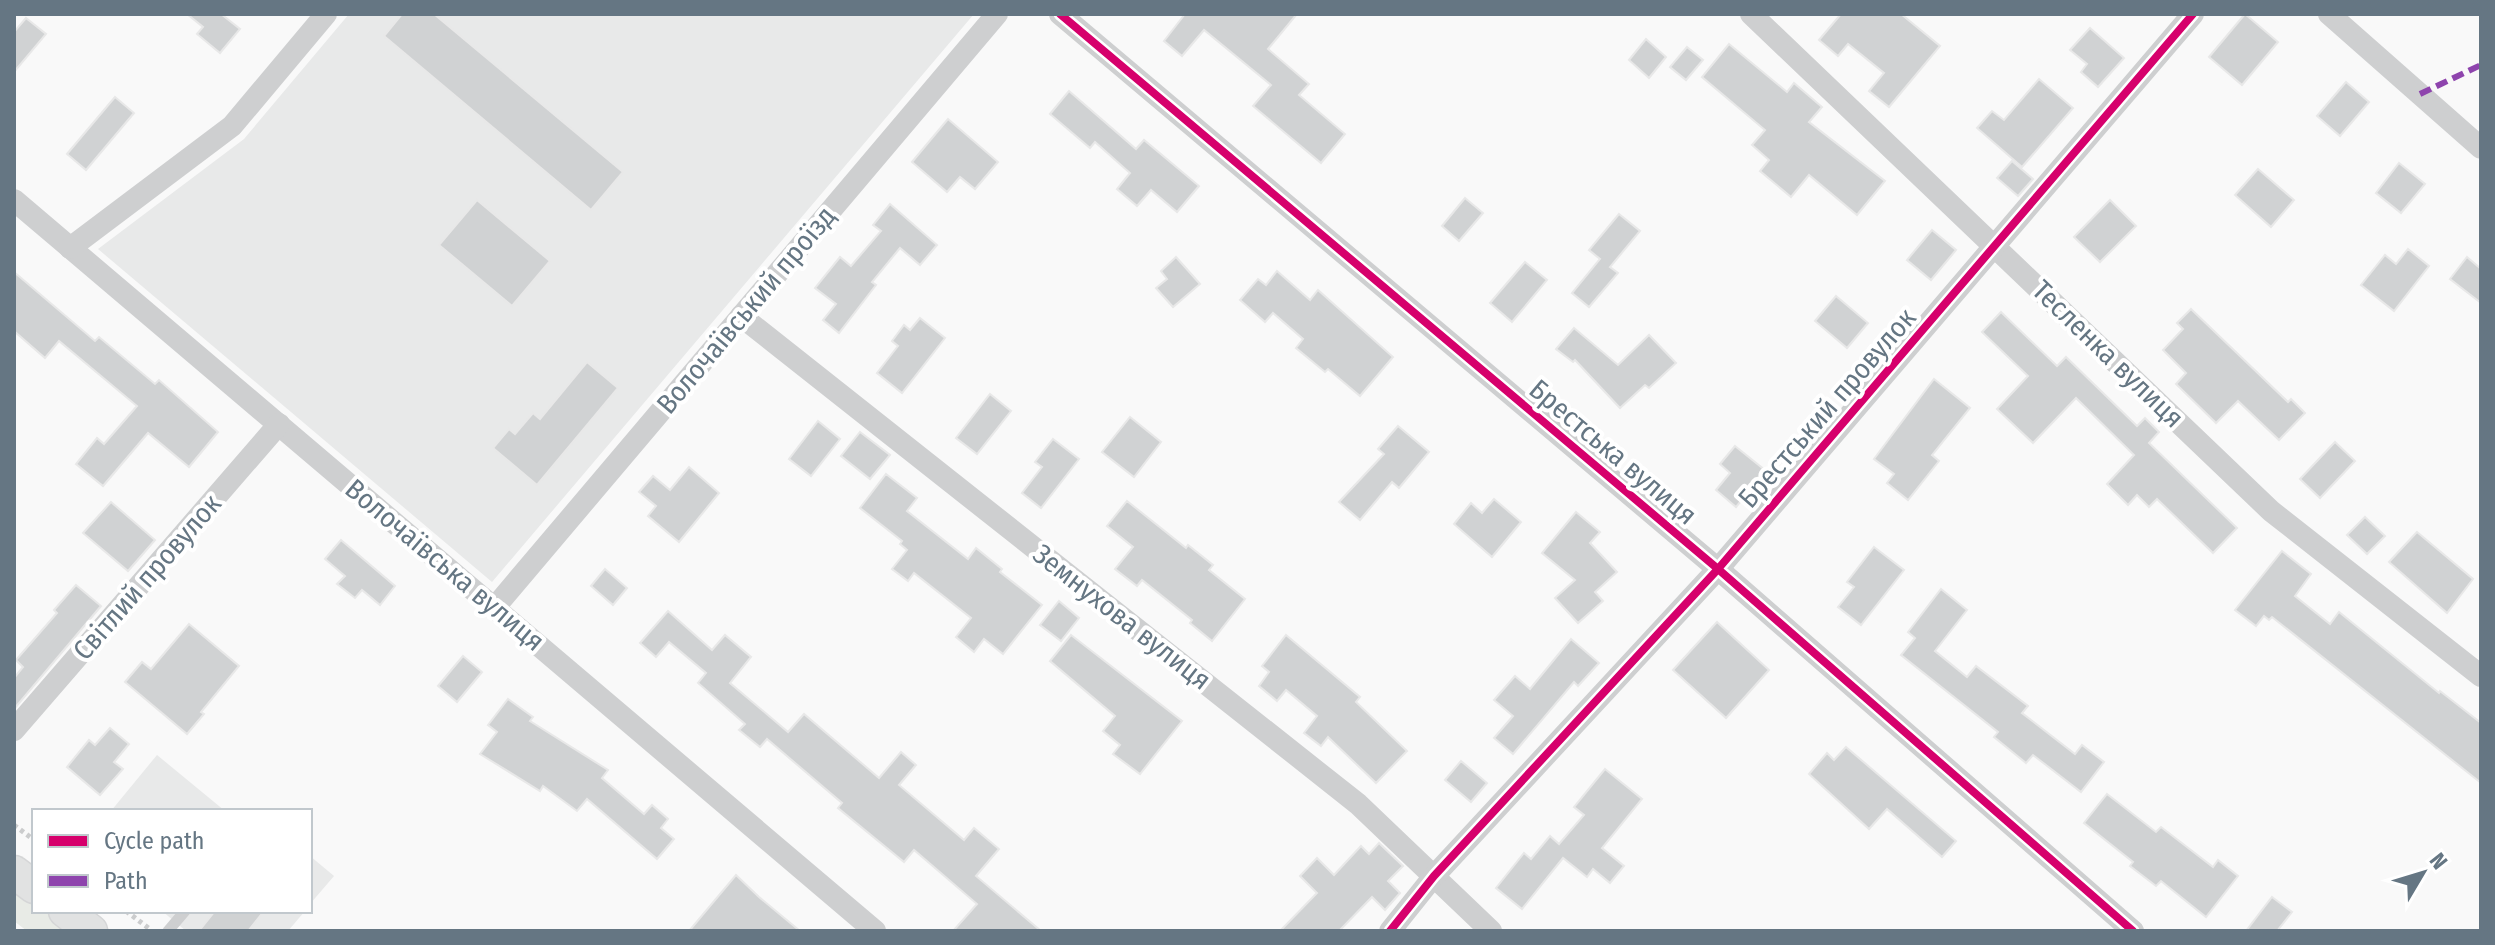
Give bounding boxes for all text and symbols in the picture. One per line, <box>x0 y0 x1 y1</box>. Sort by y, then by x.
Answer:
street label: Волочаївський проїзд <box>650 200 842 420</box>
street label: Тесленка вулиця <box>2026 274 2190 434</box>
street label: Брестський провулок <box>1731 302 1923 514</box>
street label: Брестська вулиця <box>1523 372 1703 532</box>
street label: Волочаївська вулиця <box>339 472 551 658</box>
street label: Світлий провулок <box>66 487 228 667</box>
street label: Земнухова вулиця <box>1027 537 1217 697</box>
legend <box>32 809 312 913</box>
text: Cycle path <box>104 827 204 855</box>
north arrow <box>2383 833 2463 913</box>
text: N <box>2424 847 2453 875</box>
text: Path <box>104 867 148 895</box>

